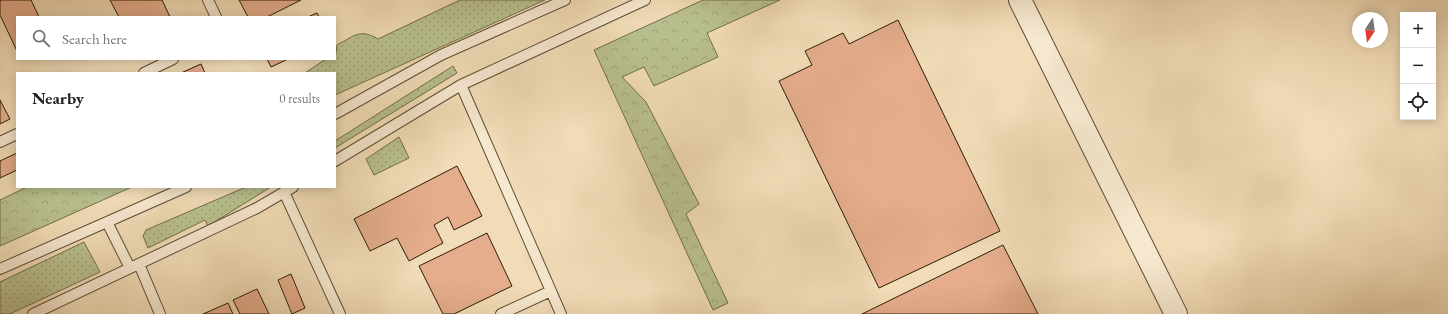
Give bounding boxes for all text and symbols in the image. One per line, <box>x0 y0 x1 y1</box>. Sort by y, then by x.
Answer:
north arrow <box>1352 12 1388 48</box>
map controls <box>1400 12 1436 120</box>
button: + <box>1400 12 1436 48</box>
search box <box>16 16 336 60</box>
icon: search <box>30 27 52 49</box>
text: Search here <box>62 29 127 48</box>
button: − <box>1400 48 1436 84</box>
button: locate <box>1400 84 1436 120</box>
text: Nearby <box>32 87 84 109</box>
text: 0 results <box>279 90 320 107</box>

